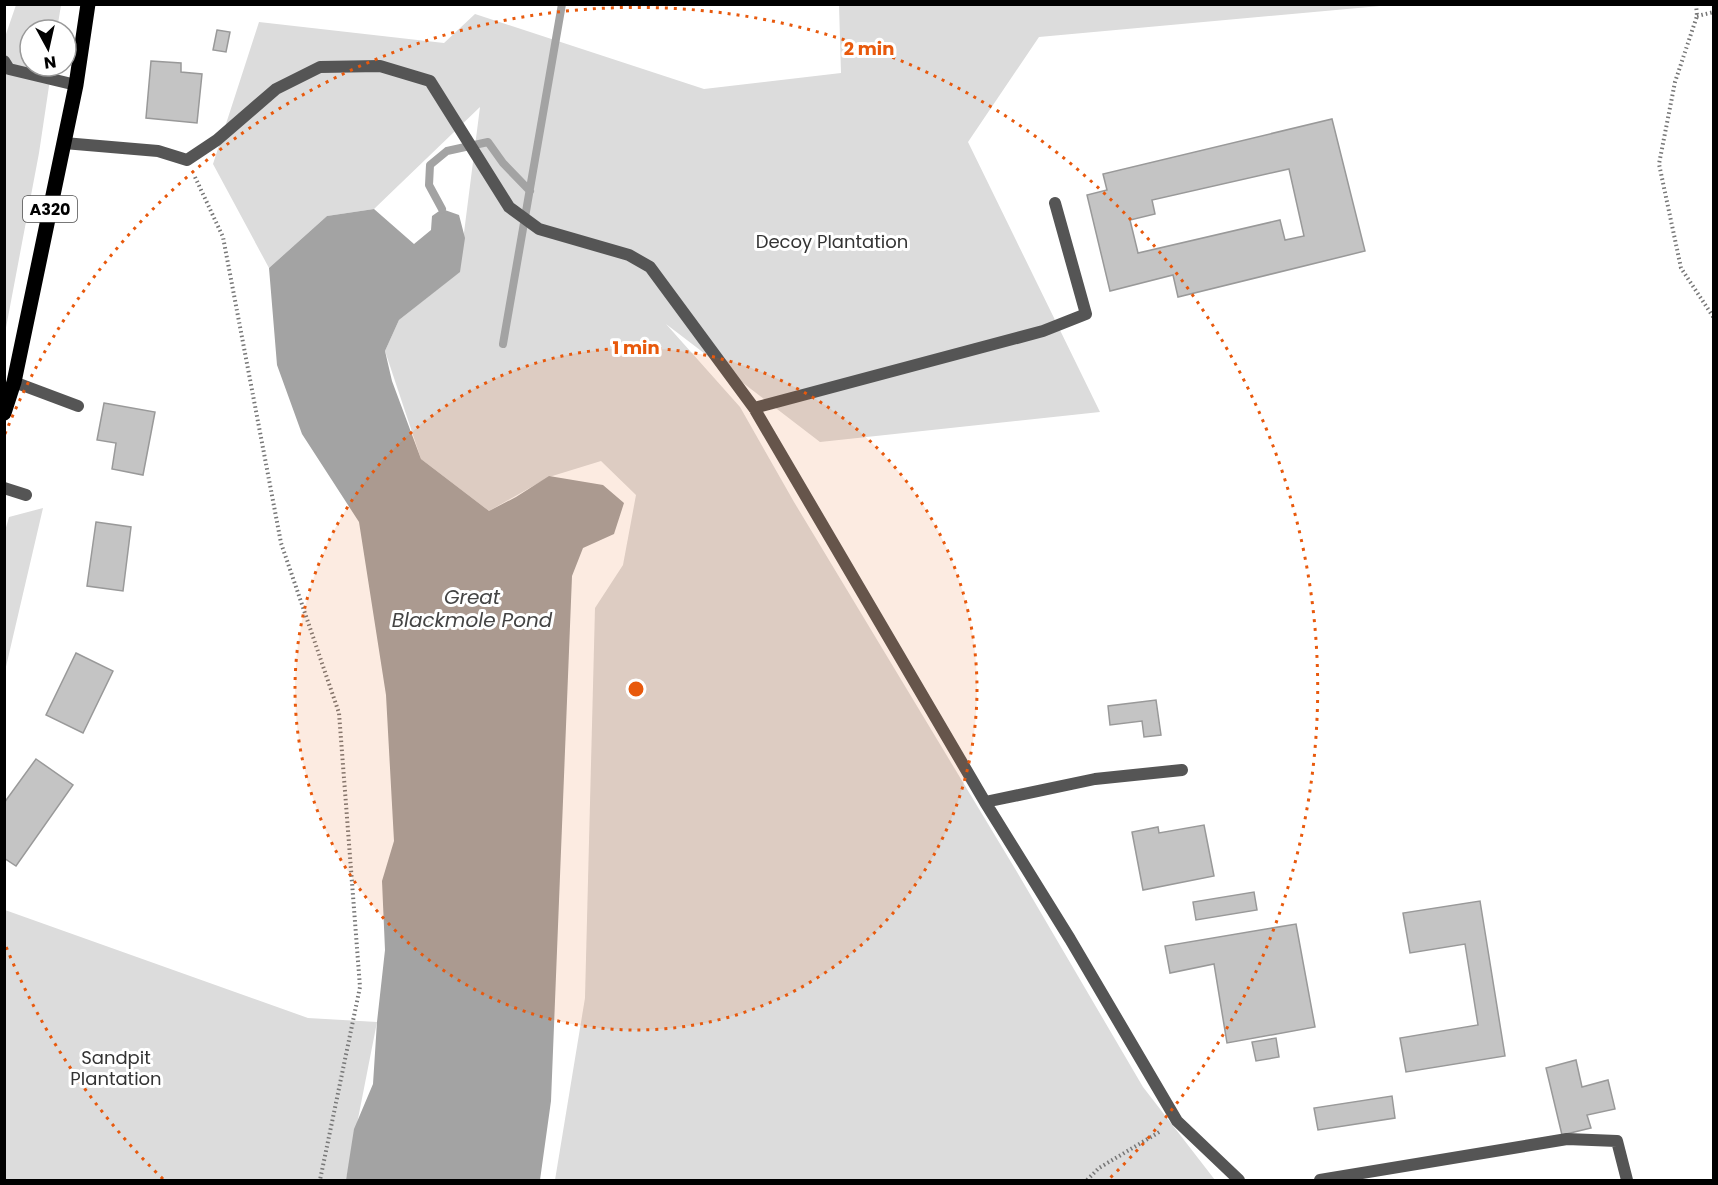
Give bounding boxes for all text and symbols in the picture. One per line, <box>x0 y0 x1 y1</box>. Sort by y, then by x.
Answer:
north arrow <box>18 18 78 78</box>
text: 2 min <box>844 36 894 61</box>
text: N <box>42 50 58 75</box>
road number: A320 <box>23 196 77 222</box>
park label: Decoy Plantation <box>756 229 908 254</box>
text: 1 min <box>612 335 660 360</box>
water label: Great Blackmole Pond <box>392 583 553 634</box>
centre of rings <box>626 679 646 699</box>
park label: Sandpit Plantation <box>70 1045 162 1091</box>

